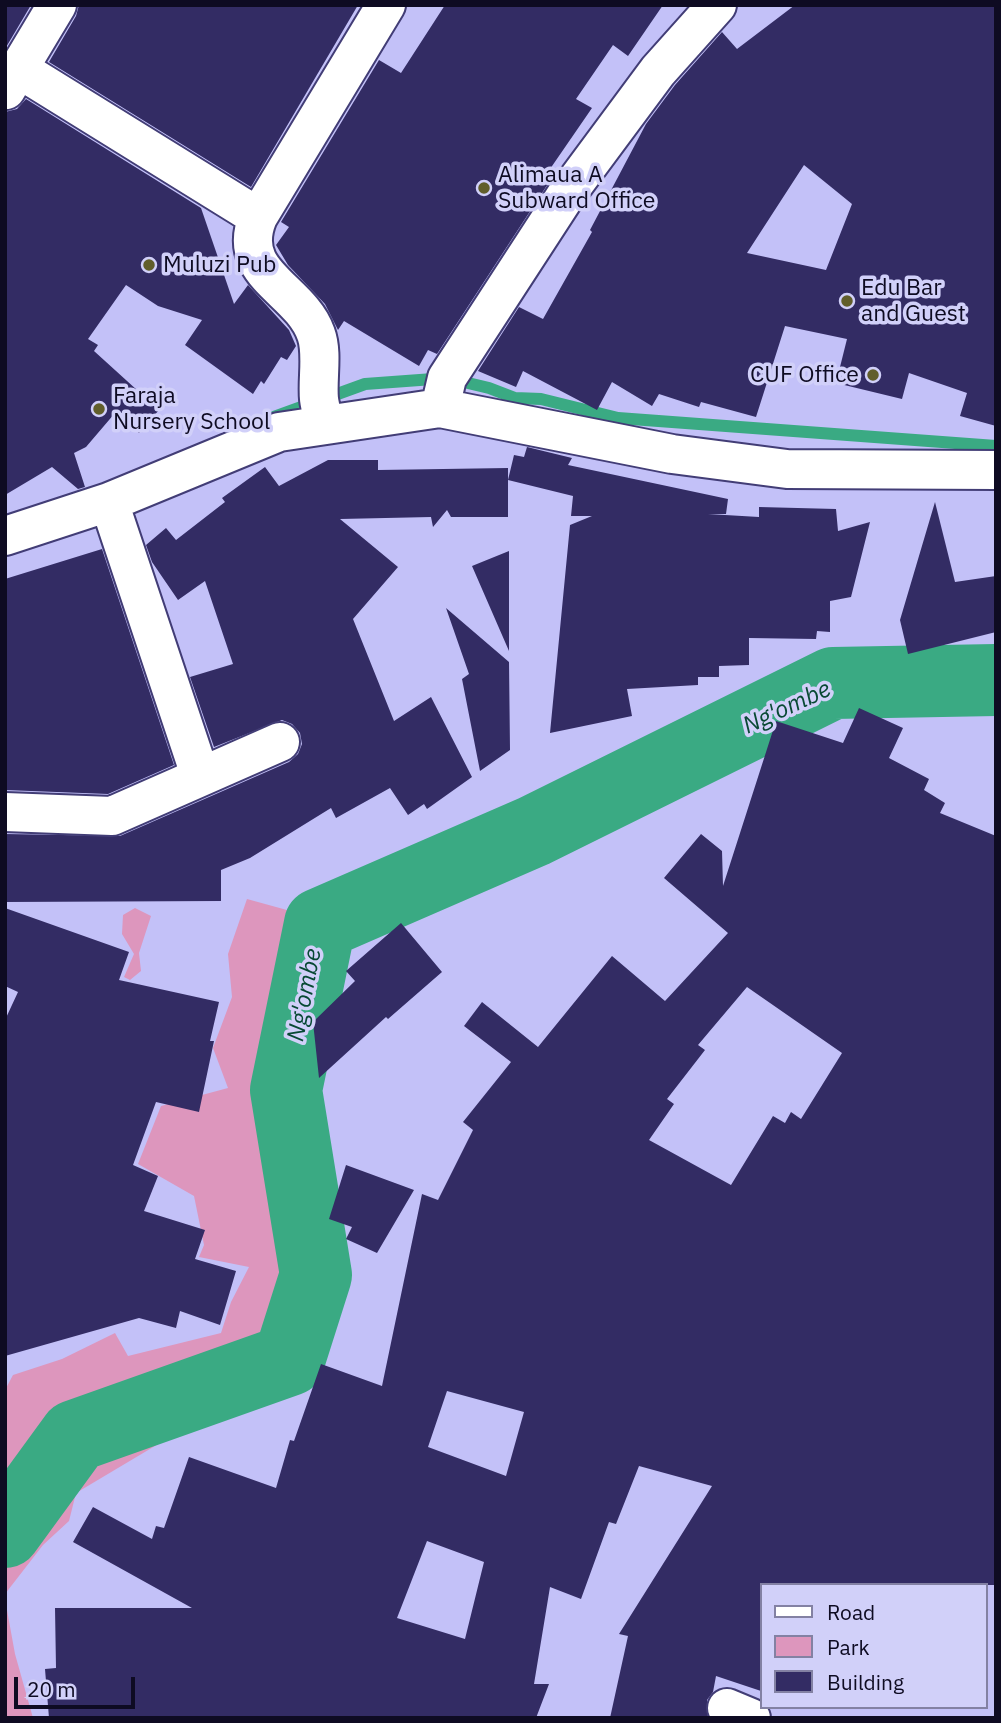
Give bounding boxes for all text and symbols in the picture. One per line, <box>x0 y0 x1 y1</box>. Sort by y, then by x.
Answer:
place label: Alimaua A Subward Office <box>498 161 655 215</box>
marker: Alimaua A Subward Office <box>476 180 492 196</box>
place label: Muluzi Pub <box>163 251 276 279</box>
marker: Muluzi Pub <box>141 257 157 273</box>
place label: Edu Bar and Guest <box>861 274 966 328</box>
marker: Edu Bar and Guest <box>839 293 855 309</box>
place label: CUF Office <box>750 361 859 389</box>
marker: CUF Office <box>865 367 881 383</box>
place label: Faraja Nursery School <box>113 382 270 436</box>
marker: Faraja Nursery School <box>91 401 107 417</box>
water label: Ng'ombe <box>738 675 836 741</box>
water label: Ng'ombe <box>282 946 328 1044</box>
legend <box>760 1583 987 1709</box>
text: Road <box>827 1598 875 1626</box>
text: Park <box>827 1633 870 1661</box>
scale bar <box>18 1664 138 1708</box>
text: Building <box>827 1668 904 1696</box>
text: 20 m <box>27 1675 76 1703</box>

